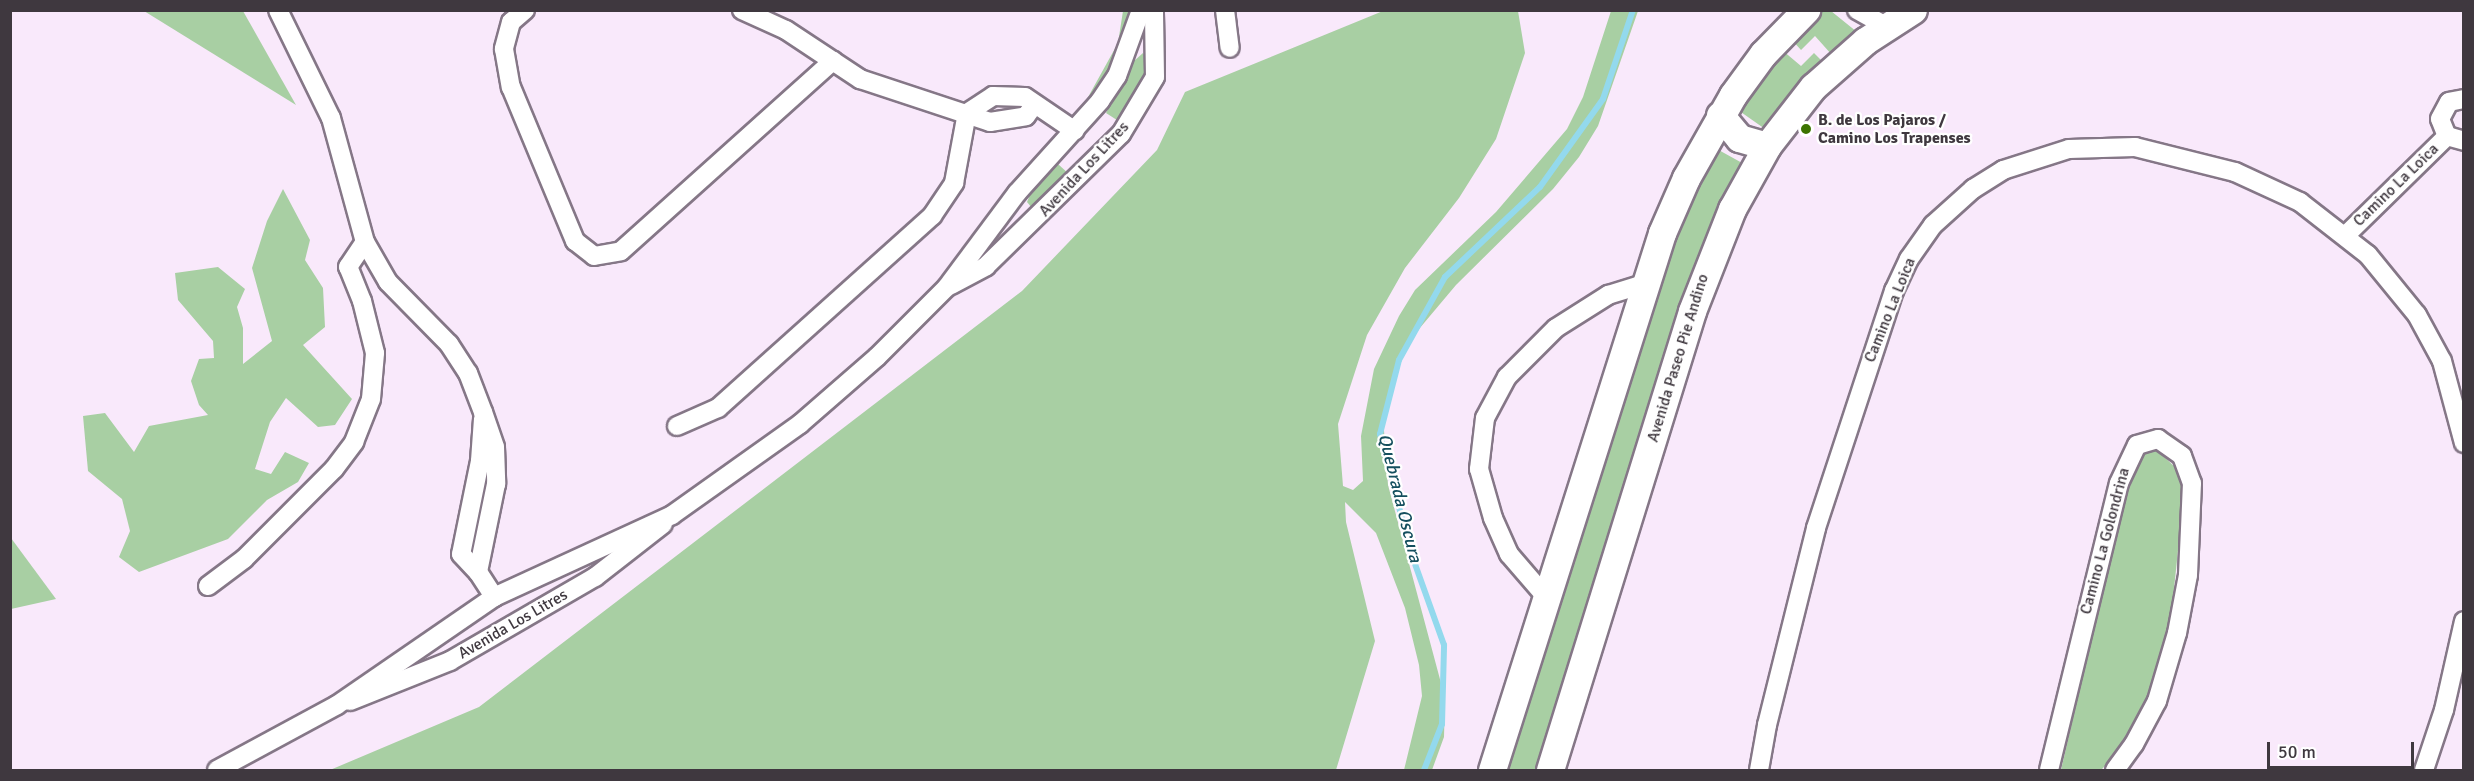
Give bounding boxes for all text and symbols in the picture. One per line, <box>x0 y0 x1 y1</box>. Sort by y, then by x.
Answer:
place label: B. de Los Pajaros / Camino Los Trapenses <box>1818 110 1971 148</box>
street label: Avenida Los Litres <box>1035 117 1133 221</box>
marker: B. de Los Pajaros / Camino Los Trapenses <box>1799 122 1813 136</box>
street label: Camino La Loica <box>2349 139 2443 231</box>
street label: Camino La Loica <box>1860 255 1920 365</box>
street label: Avenida Paseo Pie Andino <box>1643 272 1713 444</box>
water label: Quebrada Oscura <box>1374 431 1426 565</box>
street label: Camino La Golondrina <box>2076 466 2134 616</box>
street label: Avenida Los Litres <box>455 585 571 663</box>
scale bar <box>2270 730 2417 768</box>
text: 50 m <box>2278 741 2316 763</box>

